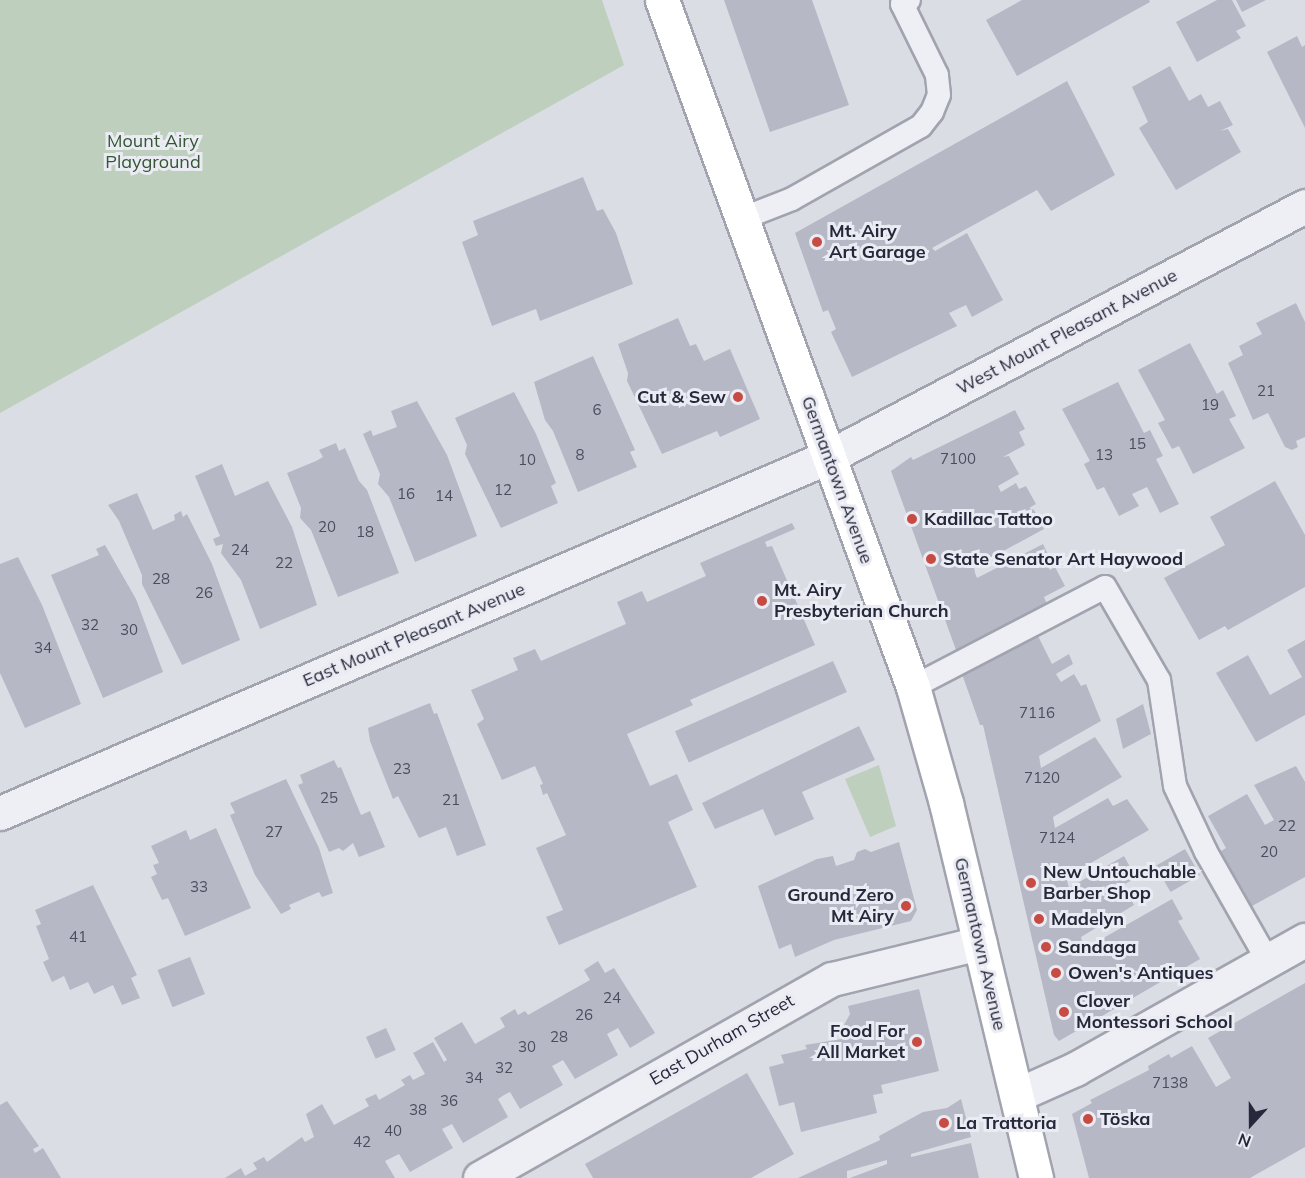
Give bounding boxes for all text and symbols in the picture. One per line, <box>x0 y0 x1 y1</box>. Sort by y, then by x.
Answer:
park label: Mount Airy Playground <box>105 131 201 174</box>
place label: Mt. Airy Art Garage <box>829 221 926 264</box>
marker: Mt. Airy Art Garage <box>810 235 824 249</box>
street label: West Mount Pleasant Avenue <box>953 265 1181 399</box>
house number: 21 <box>1257 382 1275 400</box>
place label: Cut & Sew <box>637 386 726 408</box>
marker: Cut & Sew <box>731 390 745 404</box>
street label: Germantown Avenue <box>797 393 877 567</box>
house number: 19 <box>1201 396 1219 414</box>
house number: 6 <box>593 401 601 419</box>
house number: 15 <box>1128 435 1146 453</box>
house number: 8 <box>576 446 584 464</box>
house number: 13 <box>1095 446 1113 464</box>
house number: 7100 <box>940 450 976 468</box>
house number: 10 <box>518 451 536 469</box>
house number: 12 <box>494 481 512 499</box>
house number: 16 <box>397 485 415 503</box>
house number: 14 <box>435 487 453 505</box>
place label: Kadillac Tattoo <box>924 508 1053 530</box>
marker: Kadillac Tattoo <box>905 512 919 526</box>
house number: 20 <box>318 518 336 536</box>
house number: 18 <box>356 523 374 541</box>
house number: 24 <box>231 541 249 559</box>
place label: State Senator Art Haywood <box>943 548 1183 570</box>
marker: State Senator Art Haywood <box>924 552 938 566</box>
house number: 22 <box>275 554 293 572</box>
house number: 28 <box>152 570 170 588</box>
street label: East Mount Pleasant Avenue <box>300 578 528 692</box>
place label: Mt. Airy Presbyterian Church <box>774 580 949 622</box>
house number: 26 <box>195 584 213 602</box>
marker: Mt. Airy Presbyterian Church <box>755 594 769 608</box>
house number: 32 <box>81 616 99 634</box>
house number: 30 <box>120 621 138 639</box>
house number: 34 <box>34 639 52 657</box>
house number: 7116 <box>1019 704 1055 722</box>
house number: 23 <box>393 760 411 778</box>
house number: 7120 <box>1024 769 1060 787</box>
house number: 25 <box>320 789 338 807</box>
house number: 21 <box>442 791 460 809</box>
house number: 22 <box>1278 817 1296 835</box>
house number: 27 <box>265 823 283 841</box>
house number: 7124 <box>1039 829 1075 847</box>
house number: 20 <box>1260 843 1278 861</box>
street label: Germantown Avenue <box>950 856 1010 1032</box>
place label: New Untouchable Barber Shop <box>1043 862 1196 904</box>
marker: New Untouchable Barber Shop <box>1024 876 1038 890</box>
house number: 33 <box>190 878 208 896</box>
place label: Ground Zero Mt Airy <box>787 885 894 928</box>
marker: Ground Zero Mt Airy <box>899 899 913 913</box>
place label: Madelyn <box>1051 908 1124 930</box>
marker: Madelyn <box>1032 912 1046 926</box>
house number: 41 <box>69 928 87 946</box>
place label: Sandaga <box>1058 936 1136 958</box>
marker: Sandaga <box>1039 940 1053 954</box>
place label: Owen's Antiques <box>1068 962 1214 984</box>
marker: Owen's Antiques <box>1049 966 1063 980</box>
house number: 24 <box>603 989 621 1007</box>
street label: East Durham Street <box>646 990 798 1090</box>
place label: Clover Montessori School <box>1076 991 1233 1034</box>
marker: Clover Montessori School <box>1057 1005 1071 1019</box>
house number: 26 <box>575 1006 593 1024</box>
place label: Food For All Market <box>817 1021 905 1064</box>
house number: 28 <box>550 1028 568 1046</box>
marker: Food For All Market <box>910 1035 924 1049</box>
house number: 30 <box>518 1038 536 1056</box>
house number: 32 <box>495 1059 513 1077</box>
house number: 34 <box>465 1069 483 1087</box>
house number: 7138 <box>1152 1074 1188 1092</box>
house number: 36 <box>440 1092 458 1110</box>
north arrow <box>1221 1094 1281 1154</box>
house number: 38 <box>409 1101 427 1119</box>
place label: Töska <box>1100 1108 1150 1130</box>
place label: La Trattoria <box>956 1112 1057 1134</box>
marker: Töska <box>1081 1112 1095 1126</box>
marker: La Trattoria <box>937 1116 951 1130</box>
house number: 40 <box>384 1122 402 1140</box>
text: N <box>1235 1129 1254 1152</box>
house number: 42 <box>353 1133 371 1151</box>

